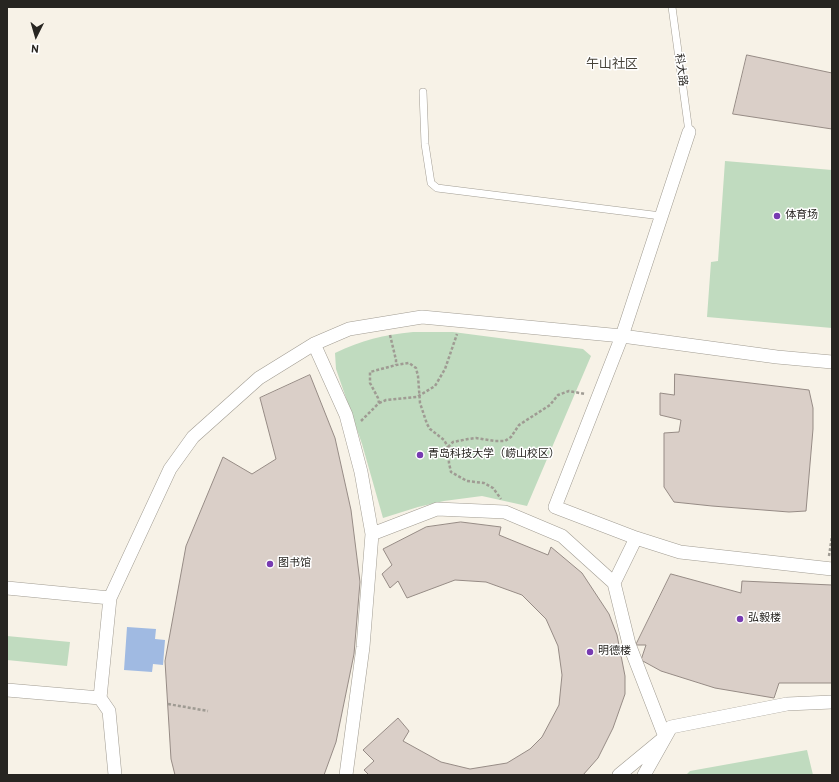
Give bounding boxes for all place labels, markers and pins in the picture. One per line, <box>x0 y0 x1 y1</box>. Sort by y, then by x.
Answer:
place label: 体育场 <box>785 209 818 223</box>
marker: 体育场 <box>772 211 782 221</box>
place label: 青岛科技大学（崂山校区） <box>428 448 560 462</box>
marker: 青岛科技大学（崂山校区） <box>415 450 425 460</box>
place label: 图书馆 <box>278 557 311 571</box>
marker: 图书馆 <box>265 559 275 569</box>
place label: 弘毅楼 <box>748 612 781 626</box>
marker: 弘毅楼 <box>735 614 745 624</box>
place label: 明德楼 <box>598 645 631 659</box>
marker: 明德楼 <box>585 647 595 657</box>

